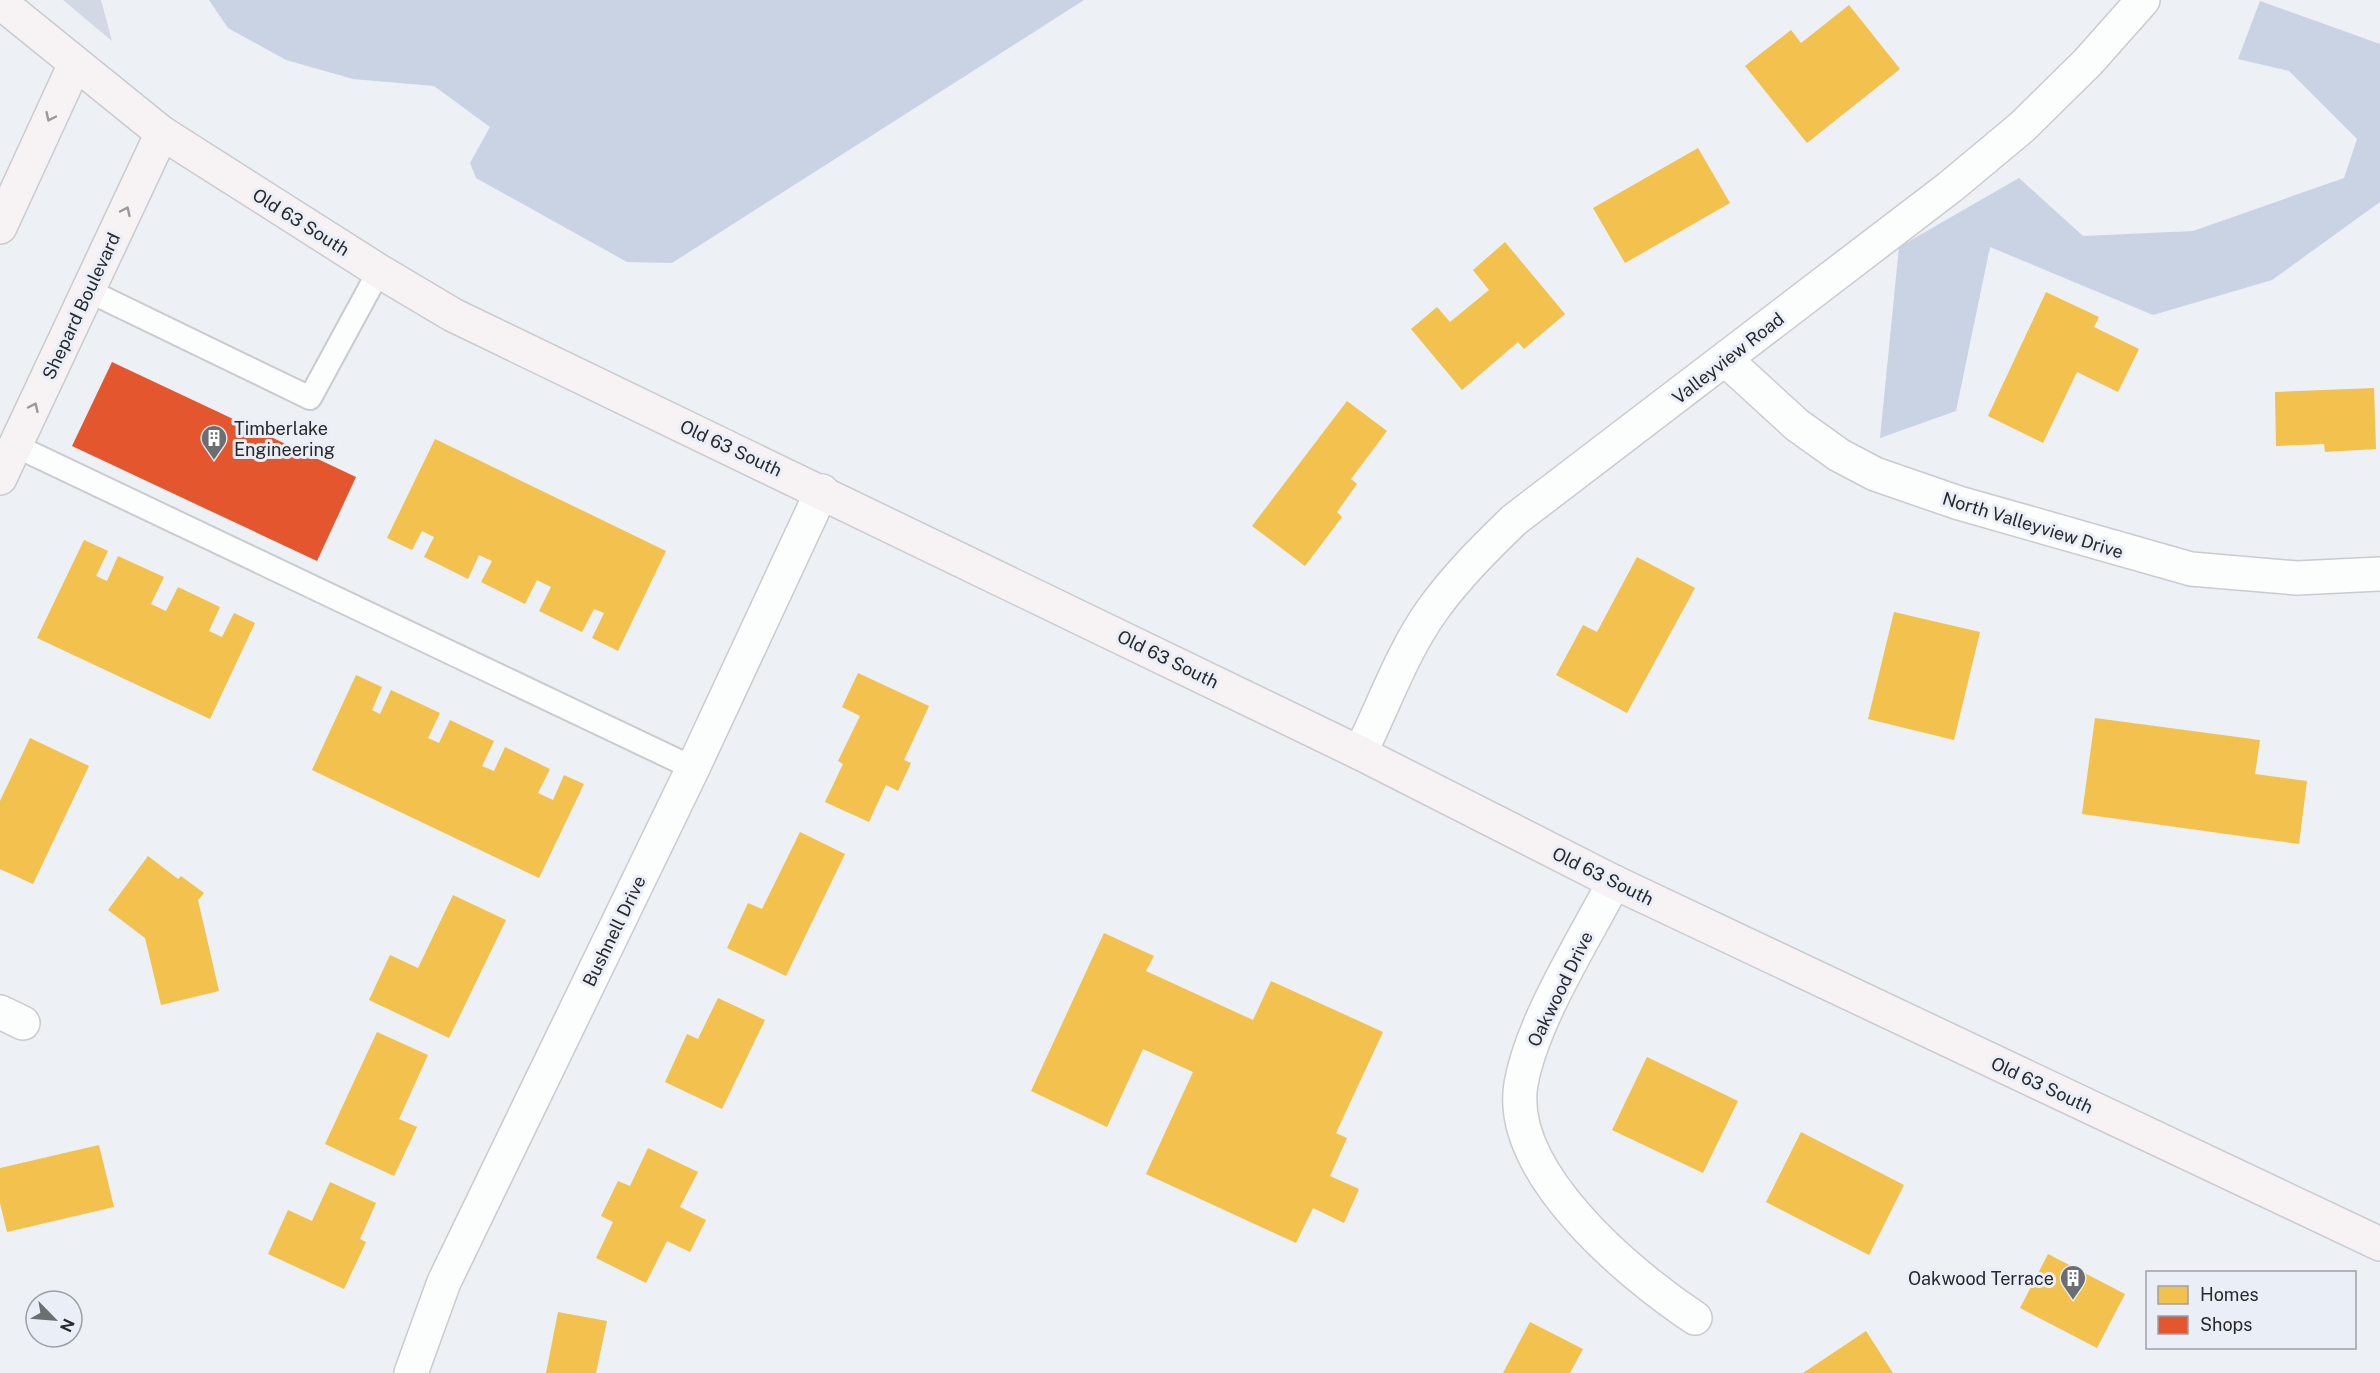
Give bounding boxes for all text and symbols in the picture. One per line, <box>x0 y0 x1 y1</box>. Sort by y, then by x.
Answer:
one-way arrow <box>46 110 58 121</box>
street label: Old 63 South <box>249 184 353 260</box>
one-way arrow <box>118 207 130 218</box>
street label: Shepard Boulevard <box>38 229 124 383</box>
street label: Valleyview Road <box>1668 308 1788 408</box>
one-way arrow <box>27 402 39 413</box>
street label: Old 63 South <box>677 415 785 481</box>
place label: Timberlake Engineering <box>234 418 335 460</box>
building icon: Timberlake Engineering <box>199 423 229 461</box>
street label: North Valleyview Drive <box>1940 487 2126 563</box>
street label: Old 63 South <box>1114 625 1222 693</box>
street label: Old 63 South <box>1549 842 1657 910</box>
street label: Bushnell Drive <box>578 872 650 990</box>
street label: Oakwood Drive <box>1523 928 1597 1050</box>
street label: Old 63 South <box>1988 1052 2096 1118</box>
building icon: Oakwood Terrace <box>2058 1263 2088 1301</box>
place label: Oakwood Terrace <box>1908 1268 2054 1289</box>
legend <box>2146 1271 2356 1349</box>
text: Homes <box>2200 1284 2259 1305</box>
north arrow <box>24 1289 84 1349</box>
text: Shops <box>2200 1314 2252 1335</box>
text: N <box>56 1315 78 1335</box>

